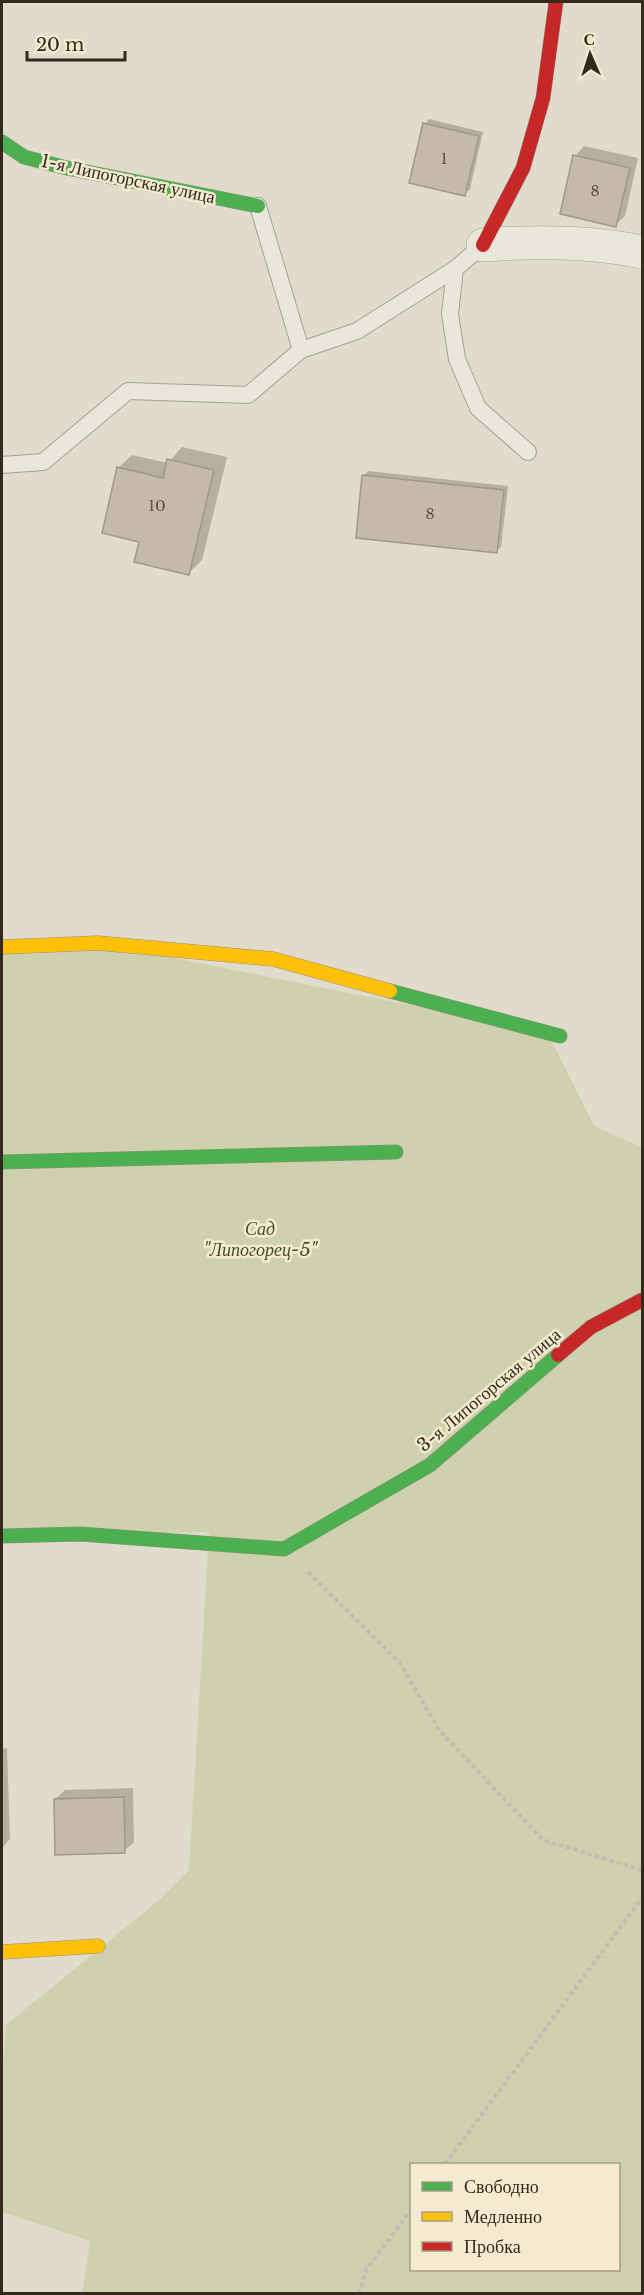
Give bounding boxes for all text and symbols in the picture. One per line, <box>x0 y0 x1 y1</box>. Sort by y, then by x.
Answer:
scale bar <box>27 24 124 62</box>
north arrow <box>560 24 620 84</box>
text: С <box>583 29 596 49</box>
text: 20 m <box>36 34 84 56</box>
house number: 1 <box>441 149 447 168</box>
street label: 1-я Липогорская улица <box>39 150 217 208</box>
house number: 8 <box>590 181 600 200</box>
house number: 10 <box>148 496 166 515</box>
house number: 8 <box>425 504 435 523</box>
park label: Сад "Липогорец-5" <box>203 1218 318 1261</box>
street label: 3-я Липогорская улица <box>413 1324 565 1456</box>
legend <box>410 2163 620 2271</box>
text: Свободно <box>464 2176 539 2198</box>
text: Медленно <box>464 2206 542 2228</box>
text: Пробка <box>464 2236 521 2258</box>

